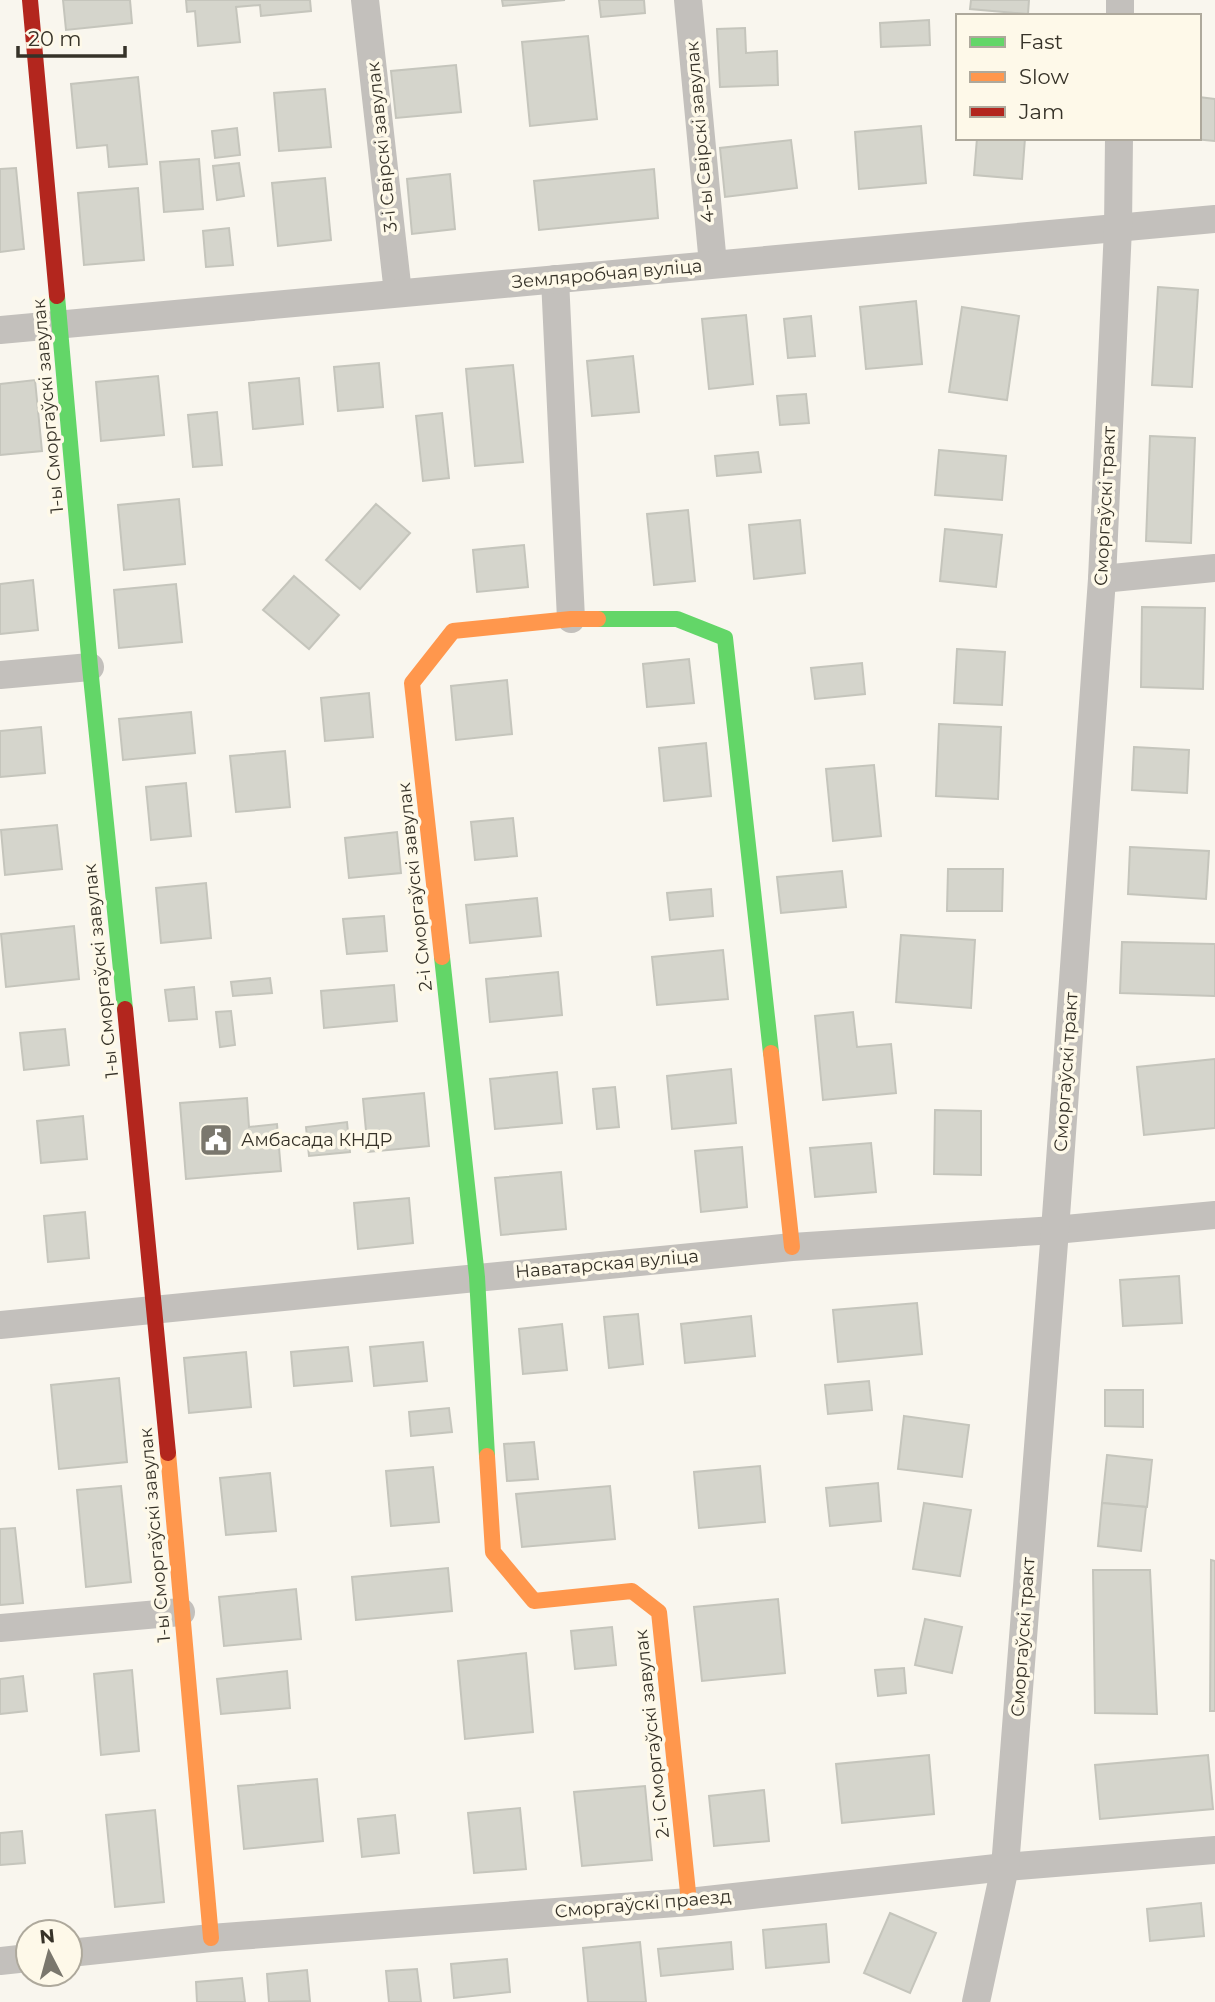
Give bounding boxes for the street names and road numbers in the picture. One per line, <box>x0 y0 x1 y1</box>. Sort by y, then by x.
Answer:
street label: 4-ы Свірскі завулак <box>681 40 719 224</box>
street label: 3-і Свірскі завулак <box>362 60 402 233</box>
street label: Земляробчая вуліца <box>511 255 703 293</box>
street label: 1-ы Сморгаўскі завулак <box>28 297 68 514</box>
street label: Сморгаўскі тракт <box>1090 425 1120 586</box>
street label: 2-і Сморгаўскі завулак <box>393 781 437 992</box>
street label: 1-ы Сморгаўскі завулак <box>79 862 123 1079</box>
street label: Сморгаўскі тракт <box>1049 991 1083 1153</box>
street label: Наватарская вуліца <box>514 1245 700 1283</box>
street label: 1-ы Сморгаўскі завулак <box>135 1426 175 1643</box>
street label: Сморгаўскі тракт <box>1006 1556 1040 1718</box>
street label: 2-і Сморгаўскі завулак <box>630 1628 674 1839</box>
street label: Сморгаўскі праезд <box>554 1885 733 1923</box>

